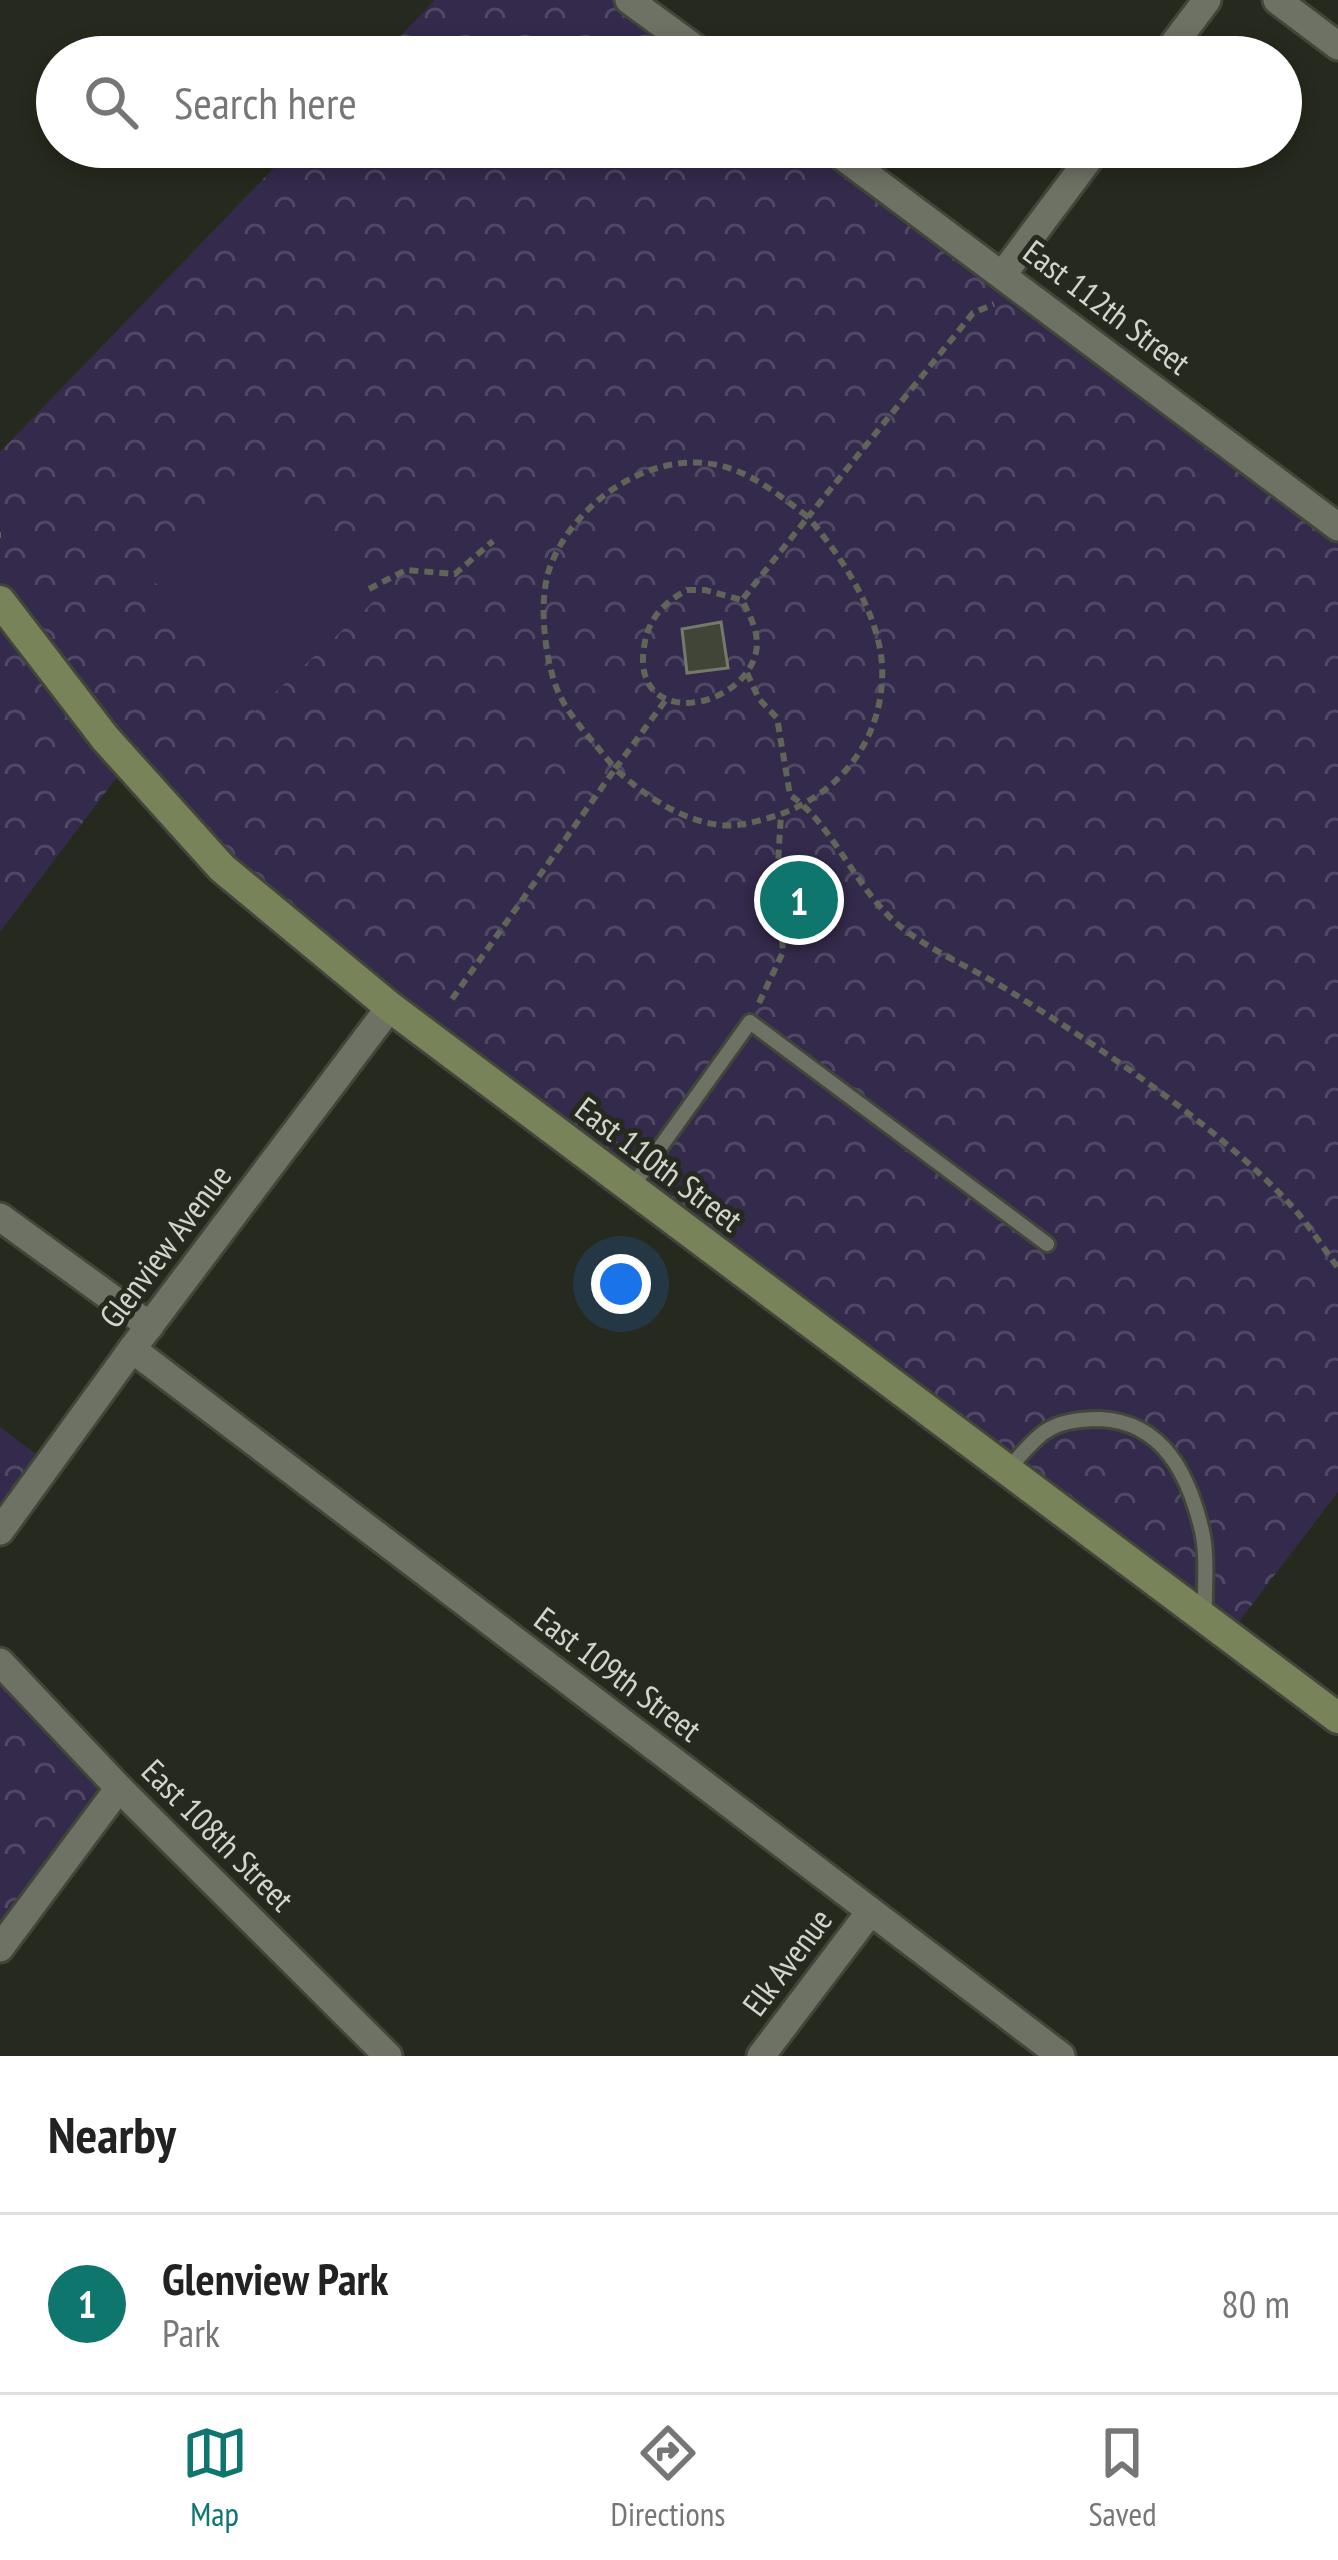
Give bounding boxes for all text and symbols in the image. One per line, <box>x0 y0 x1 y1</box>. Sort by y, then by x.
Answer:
search box <box>36 36 1302 168</box>
icon: search <box>78 69 144 135</box>
text: Search here <box>174 73 357 131</box>
street label: East 112th Street <box>1015 230 1199 383</box>
pin: 1 <box>760 855 838 945</box>
street label: East 110th Street <box>567 1087 751 1240</box>
street label: Glenview Avenue <box>89 1155 240 1336</box>
your location <box>591 1254 651 1314</box>
street label: East 109th Street <box>526 1597 710 1750</box>
street label: East 108th Street <box>133 1749 304 1920</box>
street label: Elk Avenue <box>732 1899 841 2024</box>
text: Nearby <box>48 2101 176 2167</box>
text: Glenview Park <box>162 2249 388 2307</box>
text: 1 <box>78 2278 96 2329</box>
text: 80 m <box>1221 2278 1290 2329</box>
text: Park <box>162 2307 220 2358</box>
tab: Map <box>182 2420 248 2535</box>
tab: Directions <box>611 2420 725 2535</box>
tab: Saved <box>1088 2420 1156 2535</box>

